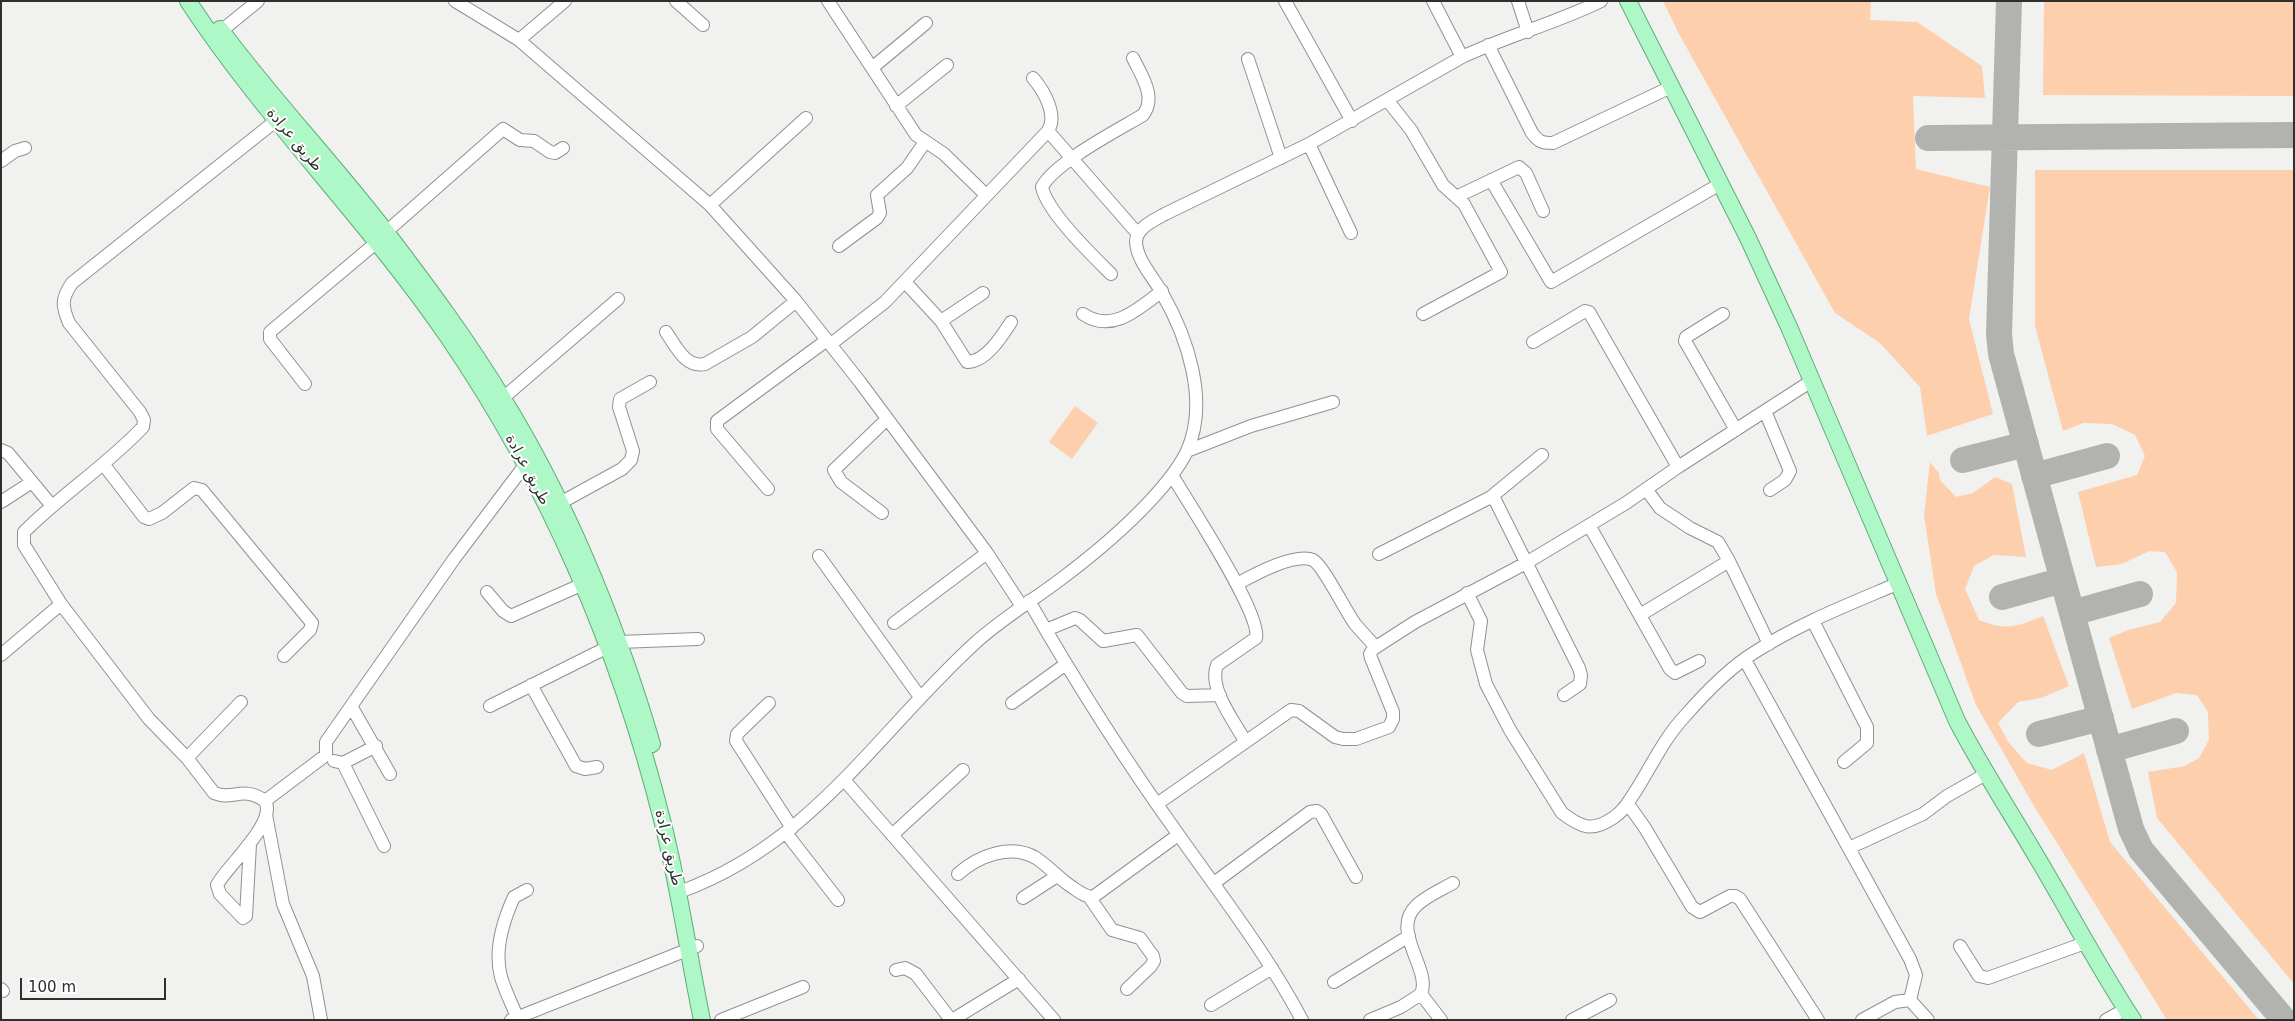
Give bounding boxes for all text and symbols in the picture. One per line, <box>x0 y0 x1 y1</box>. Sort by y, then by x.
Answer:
street label: طريق عرادة <box>262 104 326 176</box>
street label: طريق عرادة <box>501 432 553 508</box>
street label: طريق عرادة <box>651 808 685 888</box>
scale bar <box>22 968 169 1000</box>
text: 100 m <box>28 978 76 996</box>

